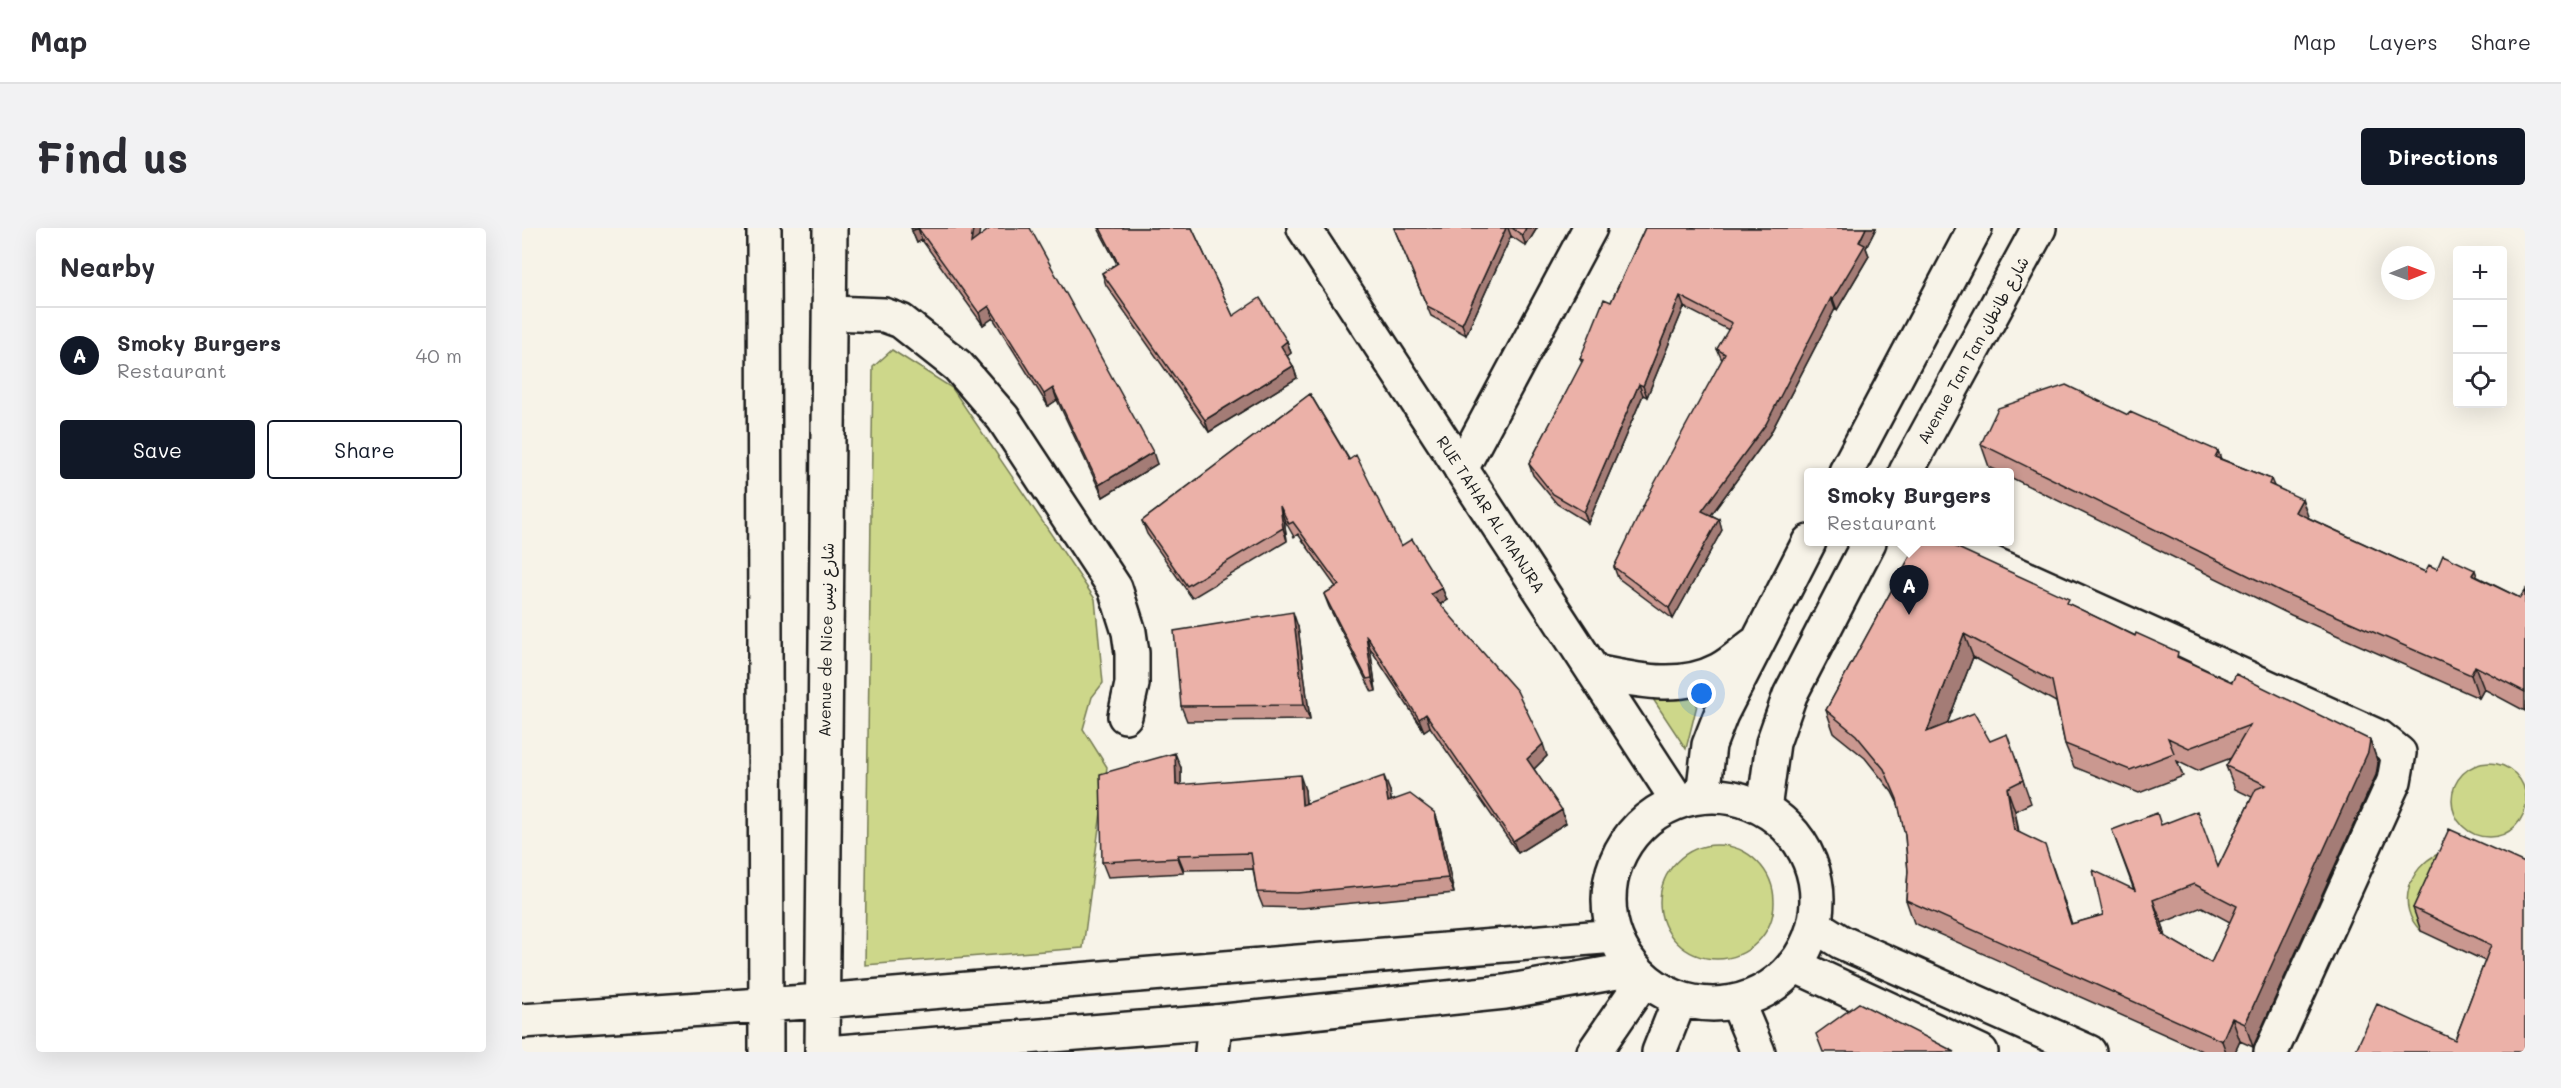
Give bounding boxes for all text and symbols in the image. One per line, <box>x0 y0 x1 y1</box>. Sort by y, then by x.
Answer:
text: Map <box>30 23 87 59</box>
text: Map <box>2293 28 2336 55</box>
text: Layers <box>2369 28 2438 55</box>
text: Share <box>2471 28 2531 55</box>
button: Directions <box>2361 128 2525 185</box>
text: Find us <box>36 129 188 184</box>
north arrow <box>2381 246 2435 300</box>
map controls <box>2453 246 2507 408</box>
button: + <box>2453 246 2507 300</box>
text: Nearby <box>60 250 155 284</box>
street label: Avenue Tan Tan شارع طانطان <box>1912 252 2035 448</box>
button: − <box>2453 300 2507 354</box>
text: Smoky Burgers <box>117 328 281 357</box>
text: A <box>73 342 86 368</box>
text: 40 m <box>416 342 462 368</box>
button: locate <box>2453 354 2507 408</box>
text: Restaurant <box>117 357 227 383</box>
button: Save <box>60 420 255 479</box>
button: Share <box>267 420 462 479</box>
street label: RUE TAHAR AL MANJRA <box>1432 432 1550 597</box>
popup <box>1804 468 2014 546</box>
text: Smoky Burgers <box>1827 480 1991 509</box>
text: Restaurant <box>1827 509 1937 535</box>
street label: Avenue de Nice شارع نيس <box>813 543 840 737</box>
pin: A <box>1890 566 1928 615</box>
your location <box>1687 679 1716 708</box>

